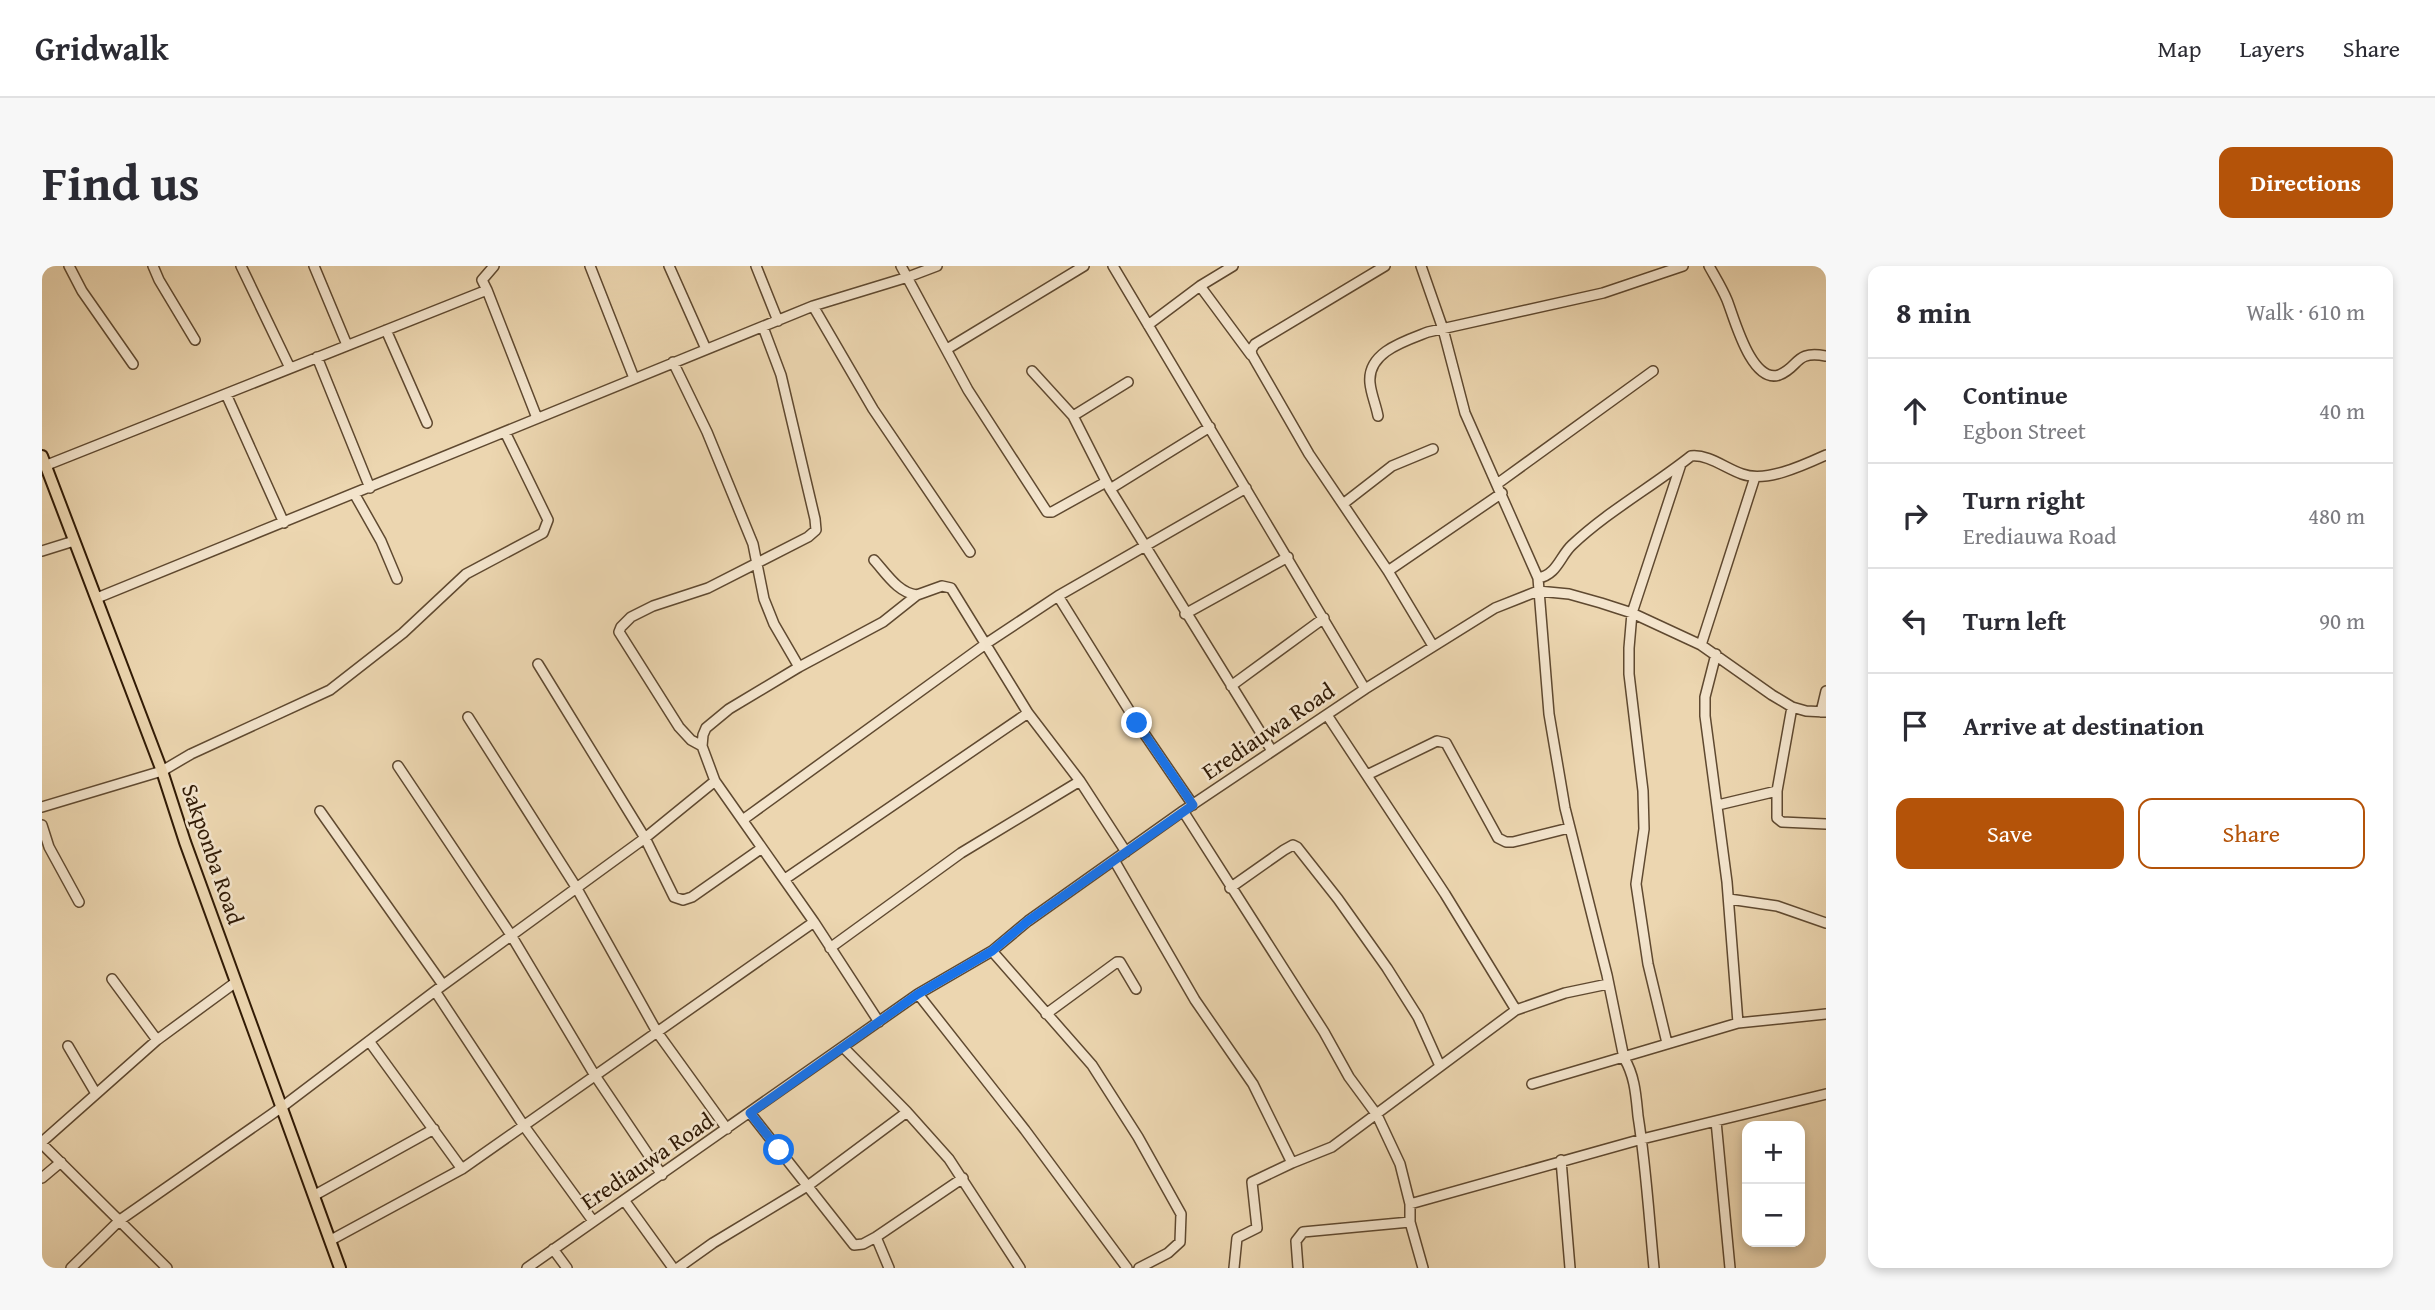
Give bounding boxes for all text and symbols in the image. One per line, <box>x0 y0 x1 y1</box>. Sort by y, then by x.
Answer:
text: Gridwalk <box>35 24 169 72</box>
text: Map <box>2158 31 2201 66</box>
text: Layers <box>2239 31 2305 66</box>
text: Share <box>2343 31 2400 66</box>
text: Find us <box>42 146 200 218</box>
button: Directions <box>2219 147 2393 218</box>
text: 8 min <box>1896 290 1971 334</box>
text: Walk · 610 m <box>2246 295 2365 328</box>
text: Continue <box>1963 375 2068 414</box>
icon: ahead <box>1896 392 1934 430</box>
text: 40 m <box>2319 394 2365 427</box>
text: Egbon Street <box>1963 414 2086 447</box>
text: Turn right <box>1963 480 2085 519</box>
icon: right <box>1896 497 1934 535</box>
text: 480 m <box>2308 499 2365 532</box>
text: Erediauwa Road <box>1963 519 2117 552</box>
text: Turn left <box>1963 601 2066 640</box>
icon: left <box>1896 602 1934 640</box>
text: 90 m <box>2319 604 2365 637</box>
street label: Erediauwa Road <box>1195 674 1341 787</box>
text: Arrive at destination <box>1963 706 2204 745</box>
route end <box>1121 707 1152 738</box>
icon: arrive <box>1896 707 1934 745</box>
street label: Sakponba Road <box>174 779 253 929</box>
button: Save <box>1896 798 2124 869</box>
button: Share <box>2138 798 2365 869</box>
street label: Erediauwa Road <box>574 1104 720 1217</box>
map controls <box>1742 1121 1805 1247</box>
button: + <box>1742 1121 1805 1184</box>
route start <box>763 1134 794 1165</box>
button: − <box>1742 1184 1805 1247</box>

